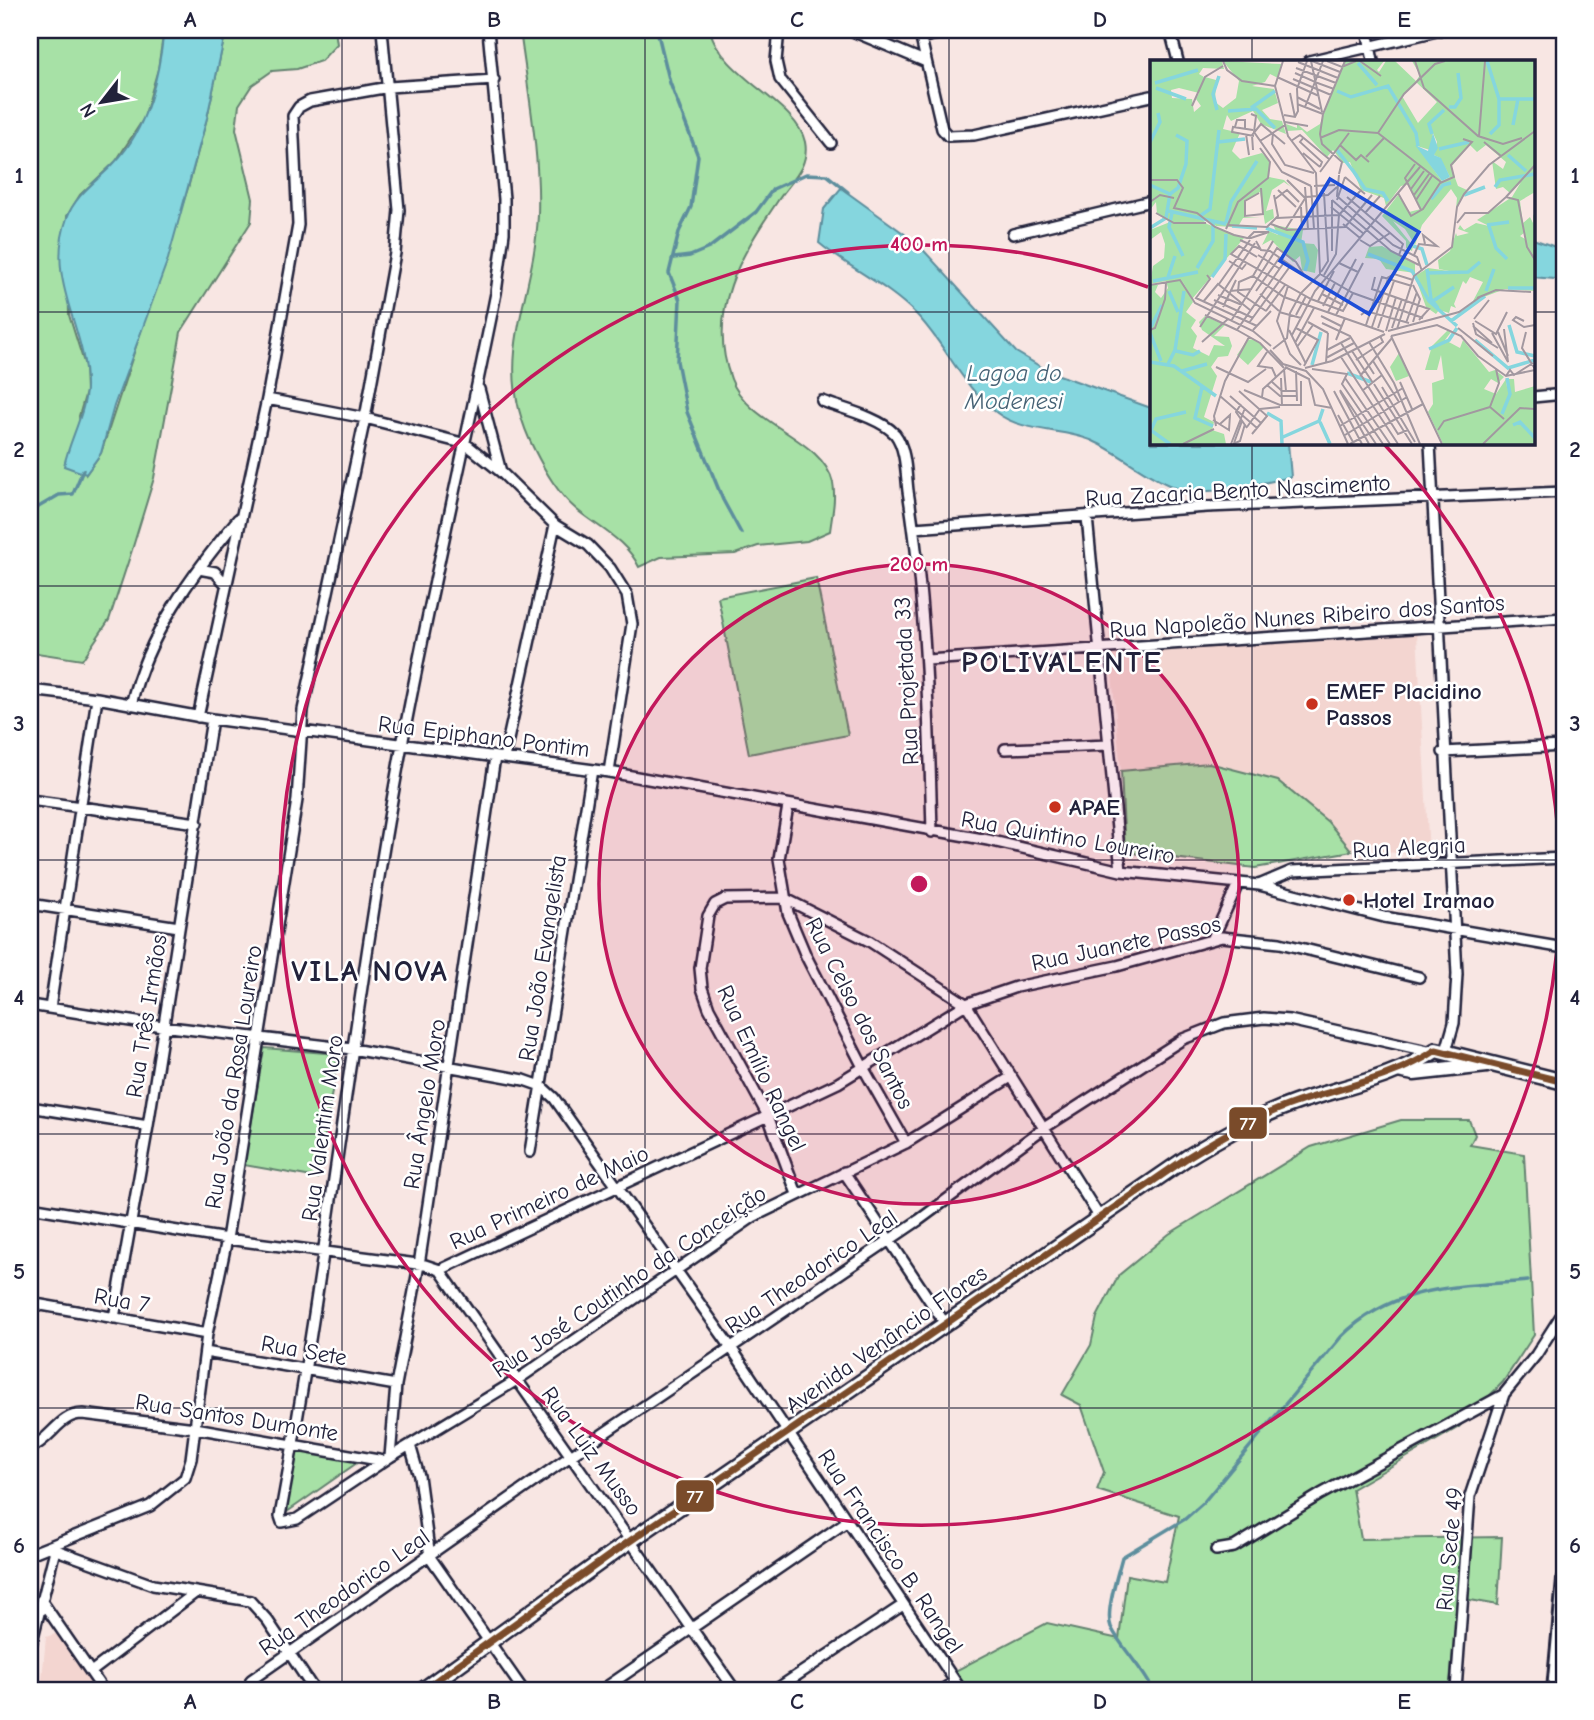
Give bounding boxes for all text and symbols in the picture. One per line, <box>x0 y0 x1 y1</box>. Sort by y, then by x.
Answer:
text: A <box>184 6 197 33</box>
text: B <box>487 6 501 33</box>
text: C <box>790 6 804 33</box>
text: D <box>1093 6 1107 33</box>
text: E <box>1397 6 1411 33</box>
inset map <box>1150 60 1534 444</box>
north arrow <box>66 66 136 136</box>
text: N <box>76 99 101 121</box>
text: 1 <box>14 162 24 189</box>
text: 1 <box>1570 162 1580 189</box>
text: 400 m <box>890 232 948 256</box>
water label: Lagoa do Modenesi <box>964 359 1064 415</box>
text: 2 <box>13 436 25 463</box>
text: 2 <box>1569 436 1581 463</box>
street label: Rua Zacaria Bento Nascimento <box>1085 469 1391 512</box>
text: 200 m <box>890 552 948 576</box>
street label: Rua Napoleão Nunes Ribeiro dos Santos <box>1109 589 1505 644</box>
street label: Rua Projetada 33 <box>889 596 924 766</box>
district label: POLIVALENTE <box>961 645 1163 680</box>
place label: EMEF Placidino Passos <box>1326 678 1482 731</box>
marker: EMEF Placidino Passos <box>1304 696 1320 712</box>
text: 3 <box>13 710 25 737</box>
street label: Rua Epiphano Pontim <box>377 710 591 763</box>
text: 3 <box>1569 710 1581 737</box>
place label: APAE <box>1069 794 1120 821</box>
marker: APAE <box>1047 799 1063 815</box>
street label: Rua Quintino Loureiro <box>959 805 1177 870</box>
street label: Rua Alegria <box>1352 831 1466 864</box>
street label: Rua João Evangelista <box>513 853 572 1063</box>
centre of rings <box>907 872 931 896</box>
place label: Hotel Iramao <box>1363 887 1495 914</box>
marker: Hotel Iramao <box>1341 892 1357 908</box>
street label: Rua Juanete Passos <box>1029 910 1223 977</box>
street label: Rua Celso dos Santos <box>800 913 920 1113</box>
street label: Rua Três Irmãos <box>120 933 173 1100</box>
street label: Rua João da Rosa Loureiro <box>199 943 268 1211</box>
district label: VILA NOVA <box>291 954 449 989</box>
street label: Rua Emílio Rangel <box>711 981 812 1155</box>
text: 4 <box>14 984 25 1011</box>
text: 4 <box>1570 984 1581 1011</box>
street label: Rua Ângelo Moro <box>398 1017 451 1191</box>
street label: Rua Valentim Moro <box>296 1033 349 1223</box>
line badge: 77 <box>1228 1106 1268 1140</box>
text: 77 <box>1239 1113 1257 1135</box>
street label: Rua Primeiro de Maio <box>445 1139 653 1255</box>
street label: Rua José Coutinho da Conceição <box>487 1179 771 1383</box>
street label: Rua Theodorico Leal <box>720 1204 903 1339</box>
text: 5 <box>13 1258 25 1285</box>
text: 5 <box>1569 1258 1581 1285</box>
street label: Avenida Venâncio Flores <box>780 1260 992 1419</box>
street label: Rua 7 <box>92 1282 152 1319</box>
street label: Rua Sete <box>259 1330 349 1371</box>
street label: Rua Luiz Musso <box>536 1381 648 1521</box>
street label: Rua Santos Dumonte <box>134 1388 340 1447</box>
street label: Rua Francisco B. Rangel <box>812 1444 969 1659</box>
line badge: 77 <box>675 1479 715 1513</box>
text: 77 <box>686 1486 704 1508</box>
street label: Rua Sede 49 <box>1431 1486 1468 1612</box>
street label: Rua Theodorico Leal <box>254 1523 435 1661</box>
text: 6 <box>13 1532 25 1559</box>
text: 6 <box>1569 1532 1581 1559</box>
text: A <box>184 1688 197 1715</box>
text: B <box>487 1688 501 1715</box>
text: C <box>790 1688 804 1715</box>
text: D <box>1093 1688 1107 1715</box>
text: E <box>1397 1688 1411 1715</box>

